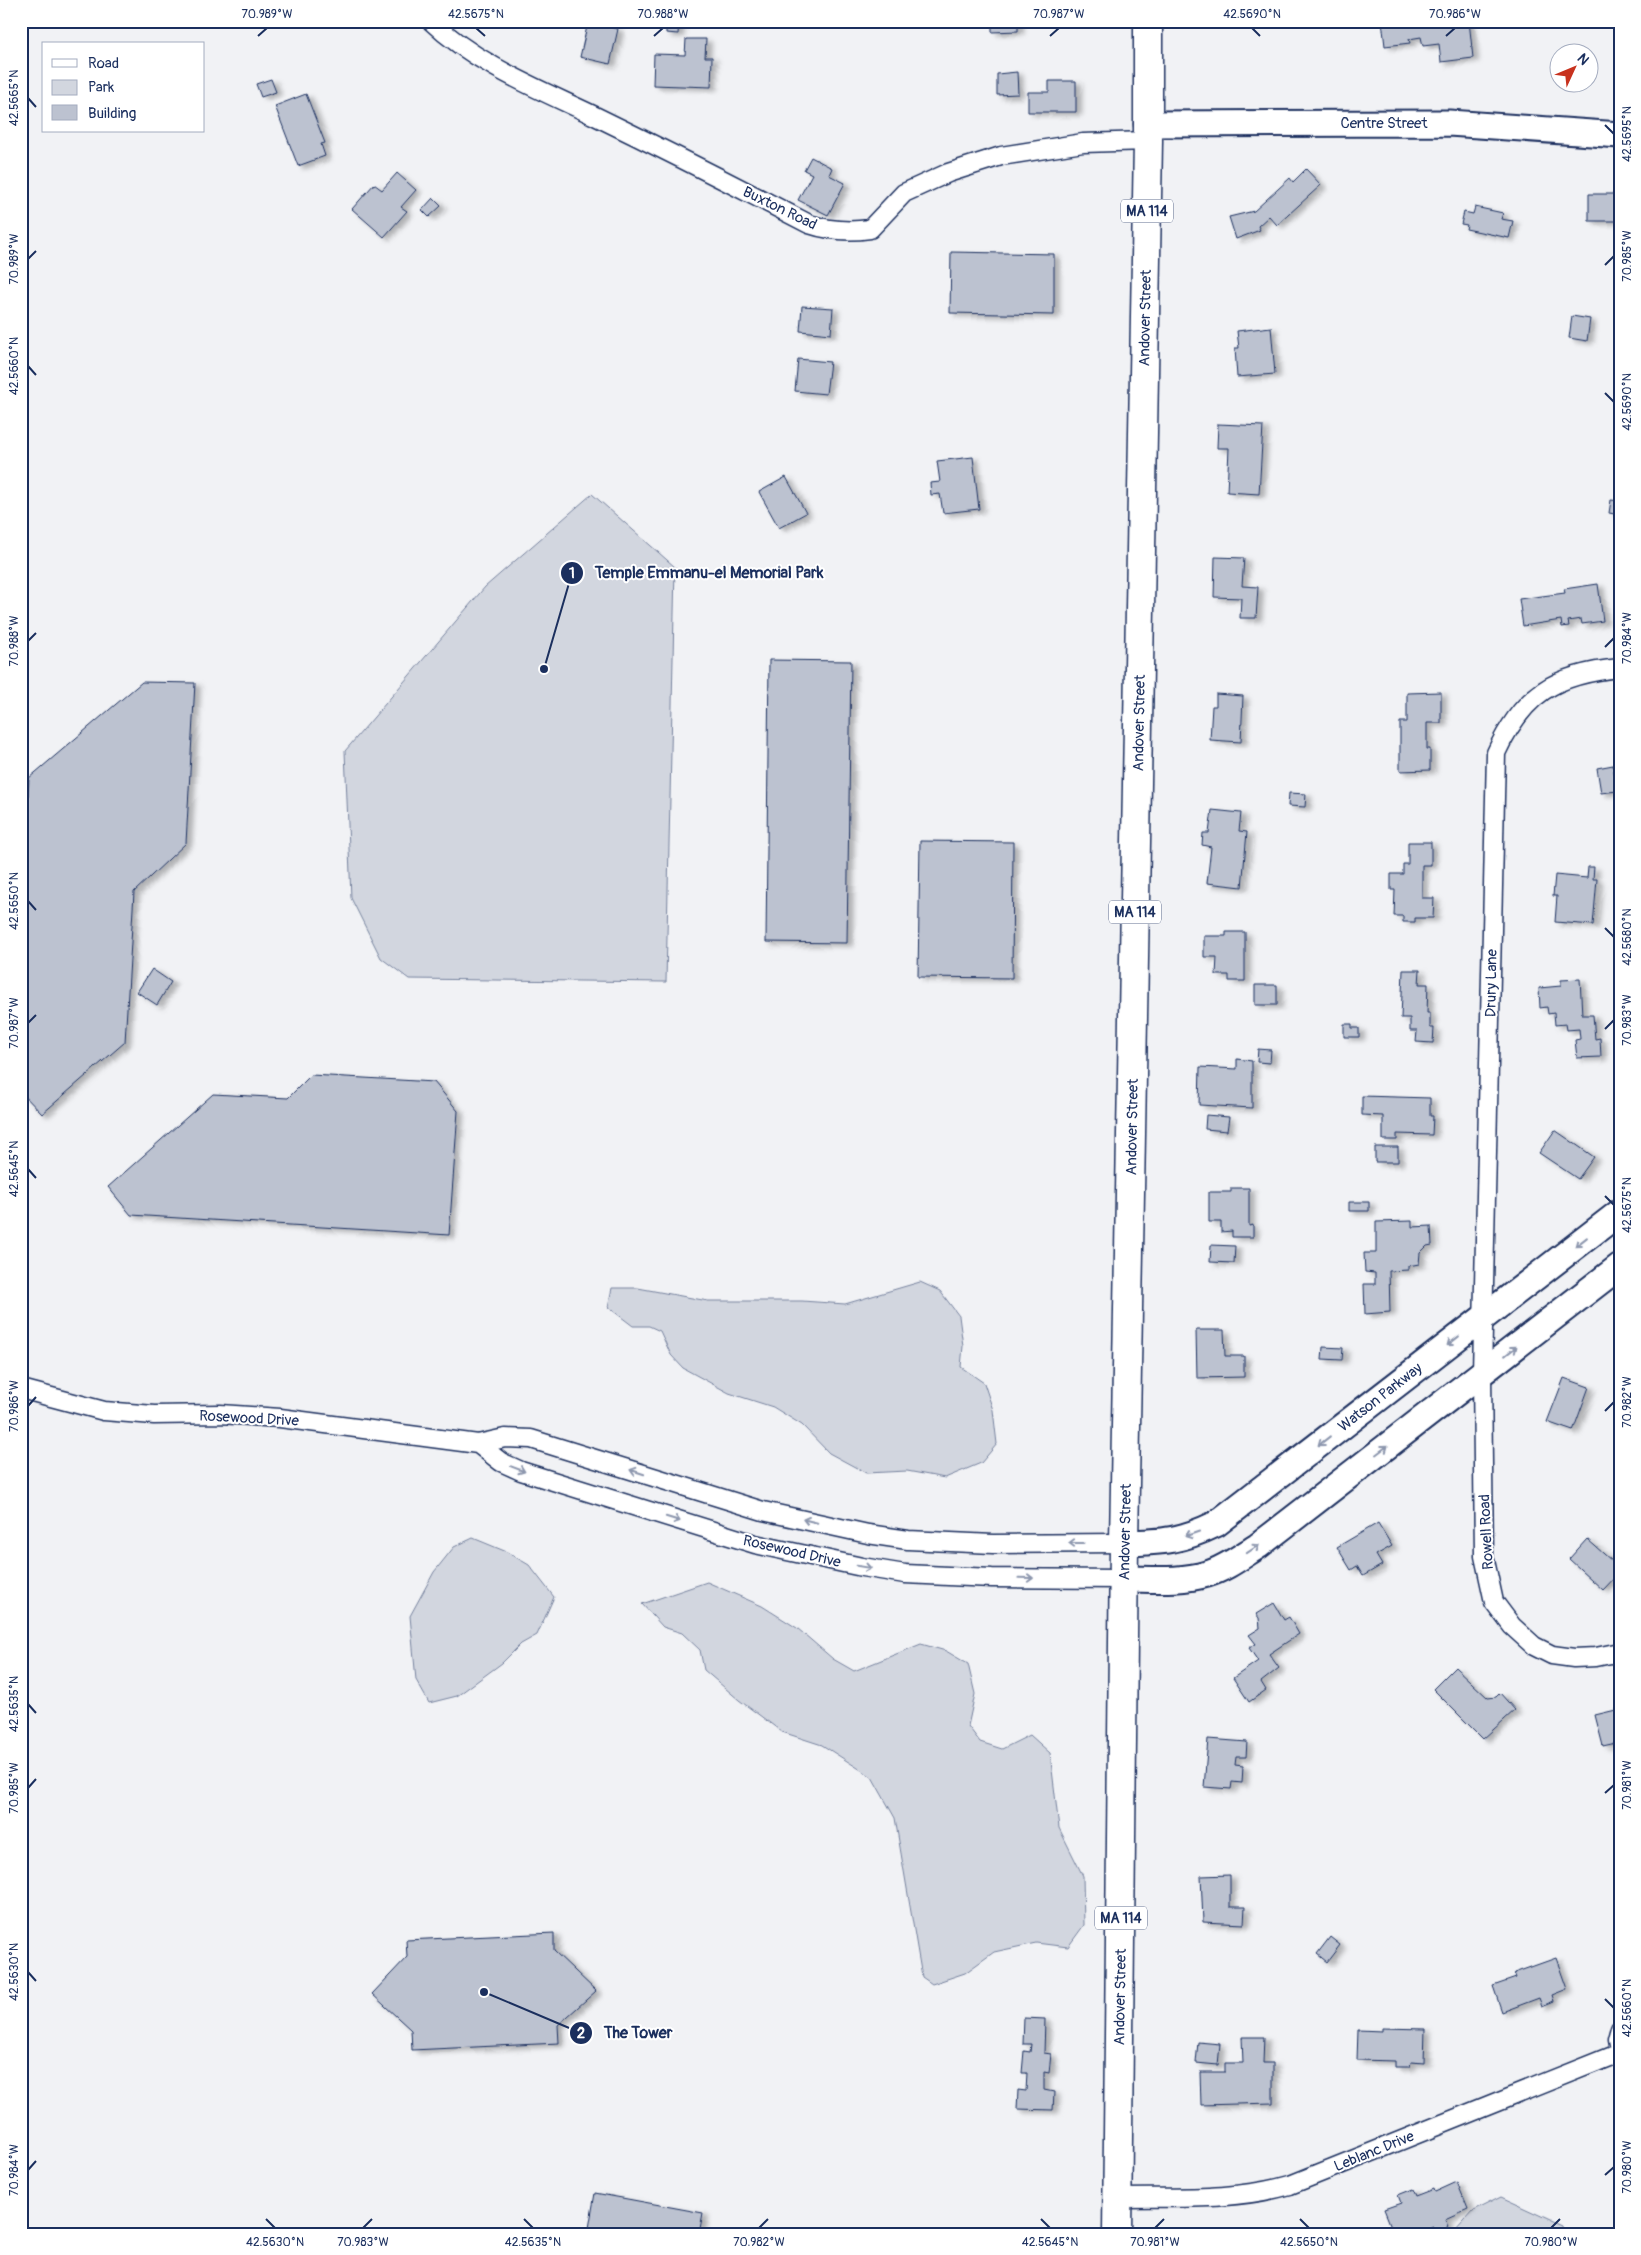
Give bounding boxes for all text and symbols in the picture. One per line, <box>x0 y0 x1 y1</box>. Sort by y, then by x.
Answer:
text: 70.989°W <box>241 7 293 22</box>
text: 42.5675°N <box>448 7 504 22</box>
text: 70.988°W <box>638 7 688 22</box>
text: 70.987°W <box>1033 7 1085 22</box>
text: 42.5690°N <box>1223 7 1281 22</box>
text: 70.986°W <box>1429 7 1481 22</box>
legend <box>42 42 205 132</box>
north arrow <box>1548 42 1598 92</box>
text: N <box>1574 50 1592 69</box>
text: Road <box>88 54 119 73</box>
text: 42.5665°N <box>7 70 22 126</box>
text: Park <box>88 78 115 97</box>
text: Building <box>88 104 136 123</box>
text: 42.5695°N <box>1620 106 1635 162</box>
street label: Centre Street <box>1340 114 1429 133</box>
street label: Buxton Road <box>740 182 820 235</box>
road number: MA 114 <box>1121 200 1173 222</box>
text: 70.985°W <box>1620 230 1635 282</box>
text: 70.989°W <box>7 233 22 285</box>
street label: Andover Street <box>1135 269 1156 367</box>
text: 42.5660°N <box>7 337 22 395</box>
text: 42.5690°N <box>1620 373 1635 431</box>
callout: Temple Emmanu-el Memorial Park <box>559 557 833 588</box>
text: Temple Emmanu-el Memorial Park <box>594 563 824 583</box>
text: 1 <box>569 564 575 583</box>
text: 70.984°W <box>1620 612 1635 664</box>
text: 70.988°W <box>7 616 22 666</box>
street label: Andover Street <box>1129 674 1150 772</box>
text: 42.5650°N <box>7 872 22 930</box>
road number: MA 114 <box>1109 900 1161 924</box>
text: 42.5680°N <box>1620 908 1635 966</box>
street label: Drury Lane <box>1481 948 1502 1017</box>
text: 70.983°W <box>1620 994 1635 1046</box>
text: 70.987°W <box>7 997 22 1049</box>
street label: Andover Street <box>1122 1078 1143 1176</box>
text: 42.5645°N <box>7 1141 22 1197</box>
text: 42.5675°N <box>1620 1177 1635 1233</box>
one-way arrow <box>1574 1237 1588 1247</box>
one-way arrow <box>1446 1336 1459 1347</box>
one-way arrow <box>1504 1345 1517 1356</box>
street label: Watson Parkway <box>1334 1358 1427 1436</box>
text: 70.982°W <box>1620 1376 1635 1428</box>
text: 70.986°W <box>7 1380 22 1432</box>
street label: Rosewood Drive <box>199 1406 300 1431</box>
one-way arrow <box>1318 1436 1331 1447</box>
one-way arrow <box>1375 1445 1389 1455</box>
one-way arrow <box>510 1465 526 1474</box>
one-way arrow <box>629 1467 645 1477</box>
street label: Andover Street <box>1115 1483 1136 1581</box>
street label: Rowell Road <box>1475 1494 1498 1570</box>
one-way arrow <box>665 1515 681 1525</box>
one-way arrow <box>803 1516 819 1525</box>
one-way arrow <box>1185 1530 1200 1539</box>
street label: Rosewood Drive <box>741 1531 843 1572</box>
one-way arrow <box>1068 1539 1084 1548</box>
one-way arrow <box>1246 1544 1260 1554</box>
one-way arrow <box>856 1563 872 1573</box>
one-way arrow <box>1018 1573 1034 1583</box>
text: 42.5635°N <box>7 1676 22 1732</box>
text: 70.981°W <box>1620 1760 1635 1810</box>
text: 70.985°W <box>7 1762 22 1814</box>
road number: MA 114 <box>1095 1906 1147 1930</box>
text: 42.5630°N <box>7 1943 22 2001</box>
street label: Andover Street <box>1110 1948 1131 2046</box>
text: 42.5660°N <box>1620 1979 1635 2037</box>
callout: The Tower <box>569 2017 683 2048</box>
text: The Tower <box>603 2023 673 2043</box>
text: 2 <box>577 2024 585 2043</box>
street label: Leblanc Drive <box>1331 2127 1418 2176</box>
text: 70.980°W <box>1620 2140 1635 2194</box>
text: 70.984°W <box>7 2144 22 2196</box>
text: 42.5630°N <box>246 2235 304 2250</box>
text: 70.983°W <box>337 2235 389 2250</box>
text: 42.5635°N <box>505 2235 561 2250</box>
text: 70.982°W <box>733 2235 785 2250</box>
text: 42.5645°N <box>1022 2235 1078 2250</box>
text: 70.981°W <box>1130 2235 1180 2250</box>
text: 42.5650°N <box>1280 2235 1338 2250</box>
text: 70.980°W <box>1524 2235 1578 2250</box>

